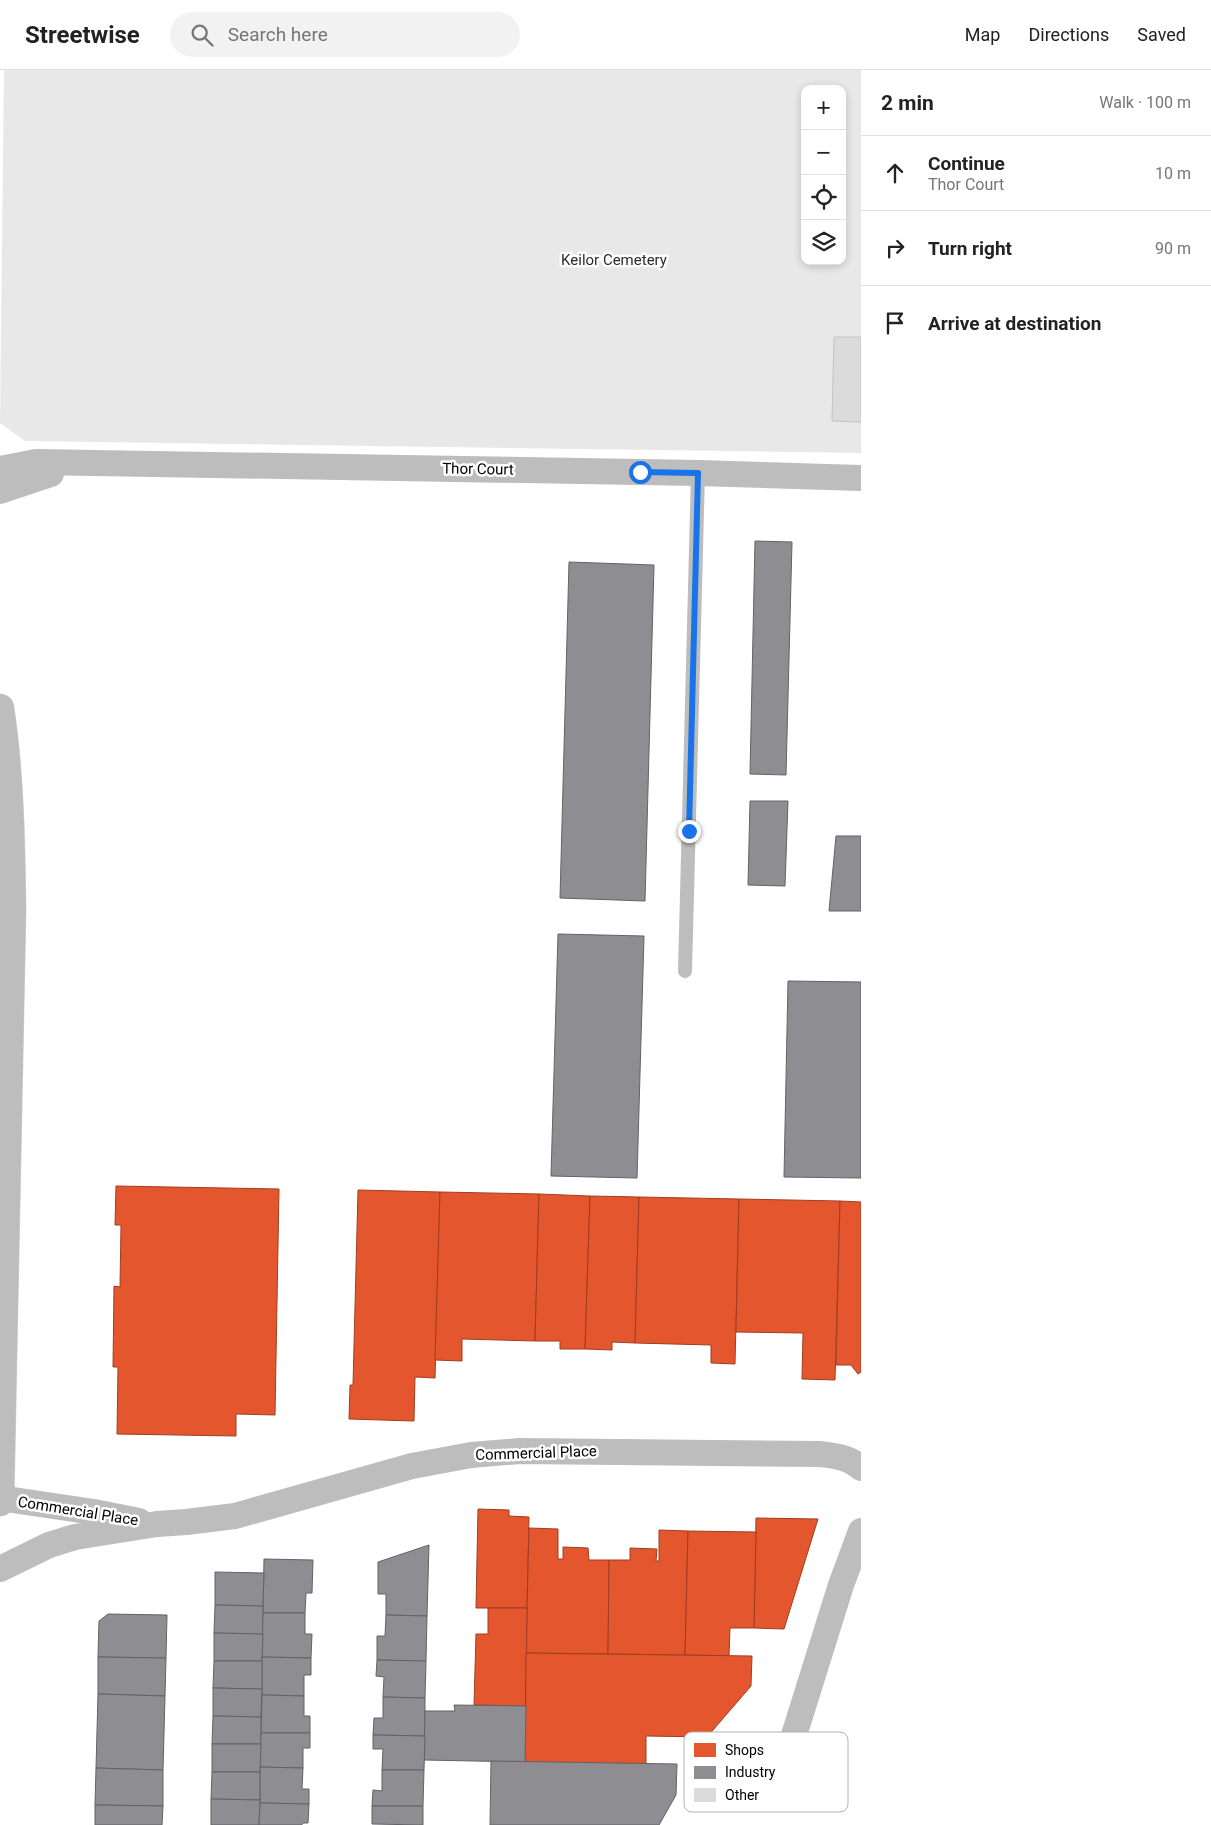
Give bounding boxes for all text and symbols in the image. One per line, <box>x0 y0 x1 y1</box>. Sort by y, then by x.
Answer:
search box <box>170 12 520 57</box>
text: Streetwise <box>25 21 140 49</box>
icon: search <box>188 21 216 49</box>
text: Search here <box>228 23 328 46</box>
text: Map <box>965 24 1000 45</box>
text: Directions <box>1028 24 1109 45</box>
text: Saved <box>1137 24 1186 45</box>
map controls <box>801 85 846 265</box>
button: + <box>801 85 846 130</box>
text: 2 min <box>881 91 934 115</box>
text: Walk · 100 m <box>1099 93 1191 112</box>
button: − <box>801 130 846 175</box>
text: Continue <box>928 152 1005 175</box>
icon: ahead <box>881 159 909 187</box>
text: 10 m <box>1155 164 1191 183</box>
button: locate <box>801 175 846 220</box>
text: Thor Court <box>928 175 1004 194</box>
button: layers <box>801 220 846 265</box>
icon: right <box>881 234 909 262</box>
text: Turn right <box>928 237 1012 260</box>
text: 90 m <box>1155 239 1191 258</box>
park label: Keilor Cemetery <box>561 251 667 269</box>
icon: arrive <box>881 309 909 337</box>
text: Arrive at destination <box>928 312 1101 335</box>
street label: Thor Court <box>442 459 514 479</box>
route start <box>629 461 652 484</box>
route end <box>678 820 701 843</box>
street label: Commercial Place <box>475 1442 597 1464</box>
street label: Commercial Place <box>17 1493 140 1529</box>
legend <box>684 1732 848 1812</box>
text: Shops <box>725 1742 764 1758</box>
text: Industry <box>725 1764 776 1780</box>
text: Other <box>725 1787 759 1803</box>

